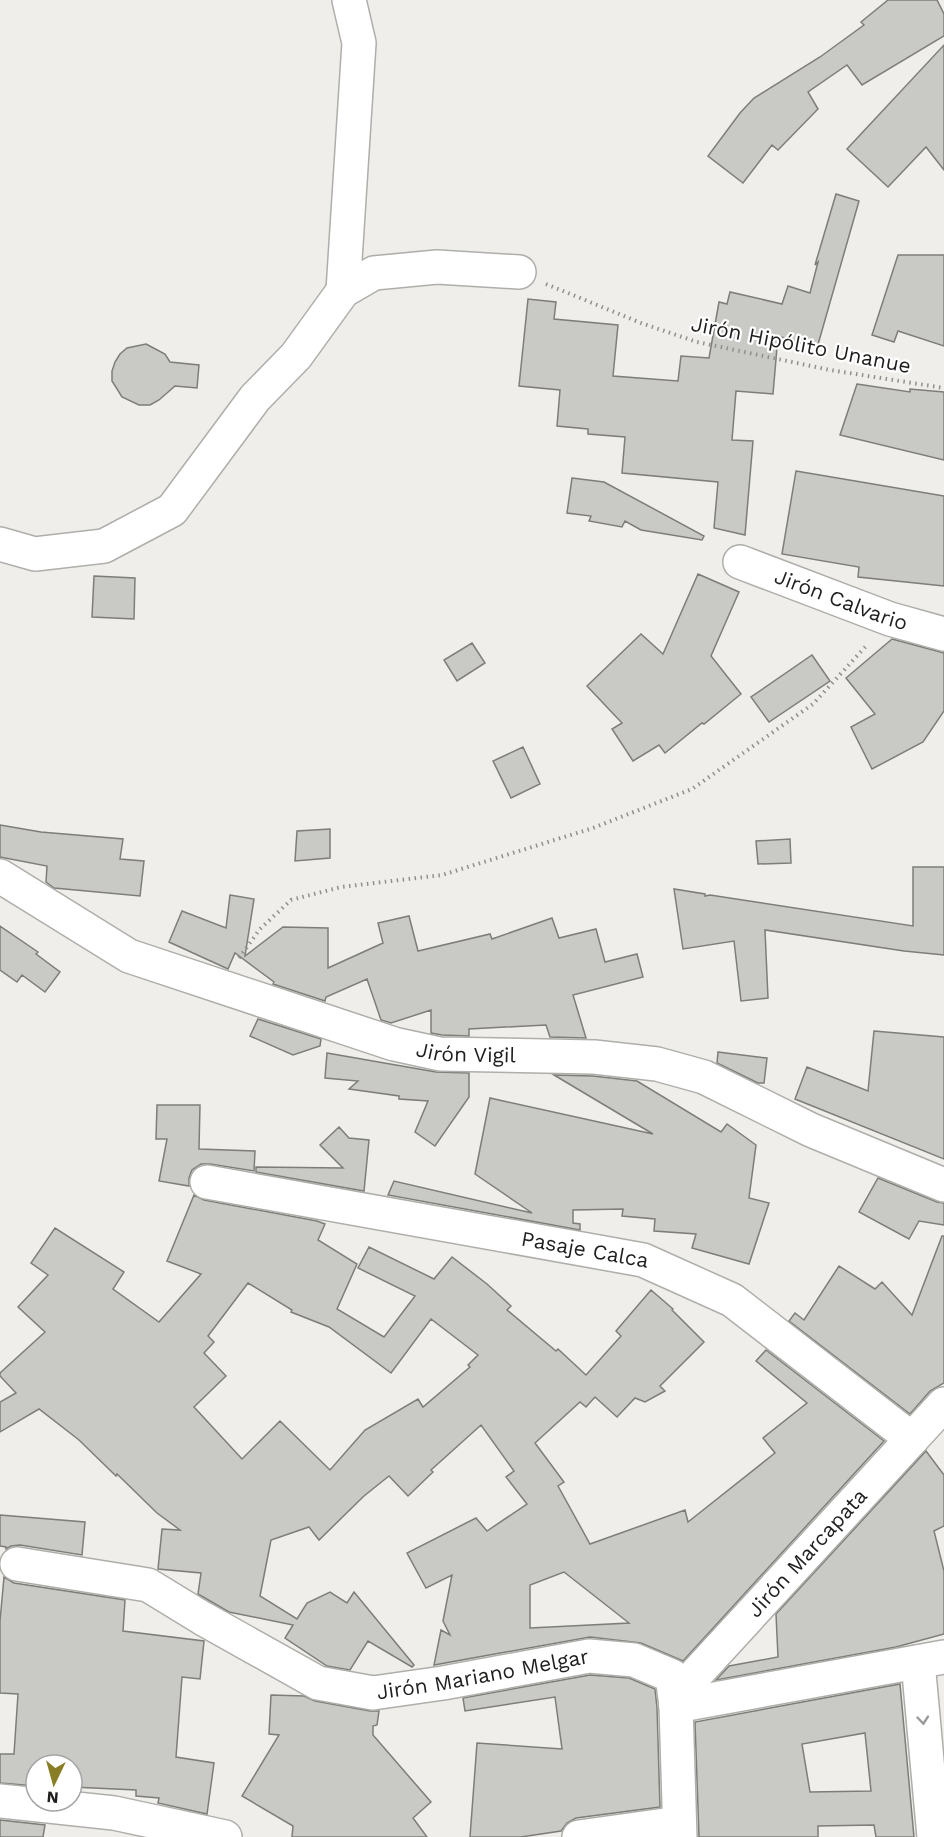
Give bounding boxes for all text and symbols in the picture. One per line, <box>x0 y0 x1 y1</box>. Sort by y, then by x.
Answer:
street label: Jirón Hipólito Unanue <box>689 311 913 378</box>
street label: Jirón Calvario <box>771 563 910 635</box>
street label: Jirón Vigil <box>414 1036 517 1067</box>
street label: Pasaje Calca <box>519 1225 651 1273</box>
street label: Jirón Marcapata <box>742 1483 872 1622</box>
street label: Jirón Mariano Melgar <box>375 1643 591 1704</box>
one-way arrow <box>916 1716 929 1725</box>
north arrow <box>24 1753 84 1813</box>
text: N <box>46 1787 59 1807</box>

